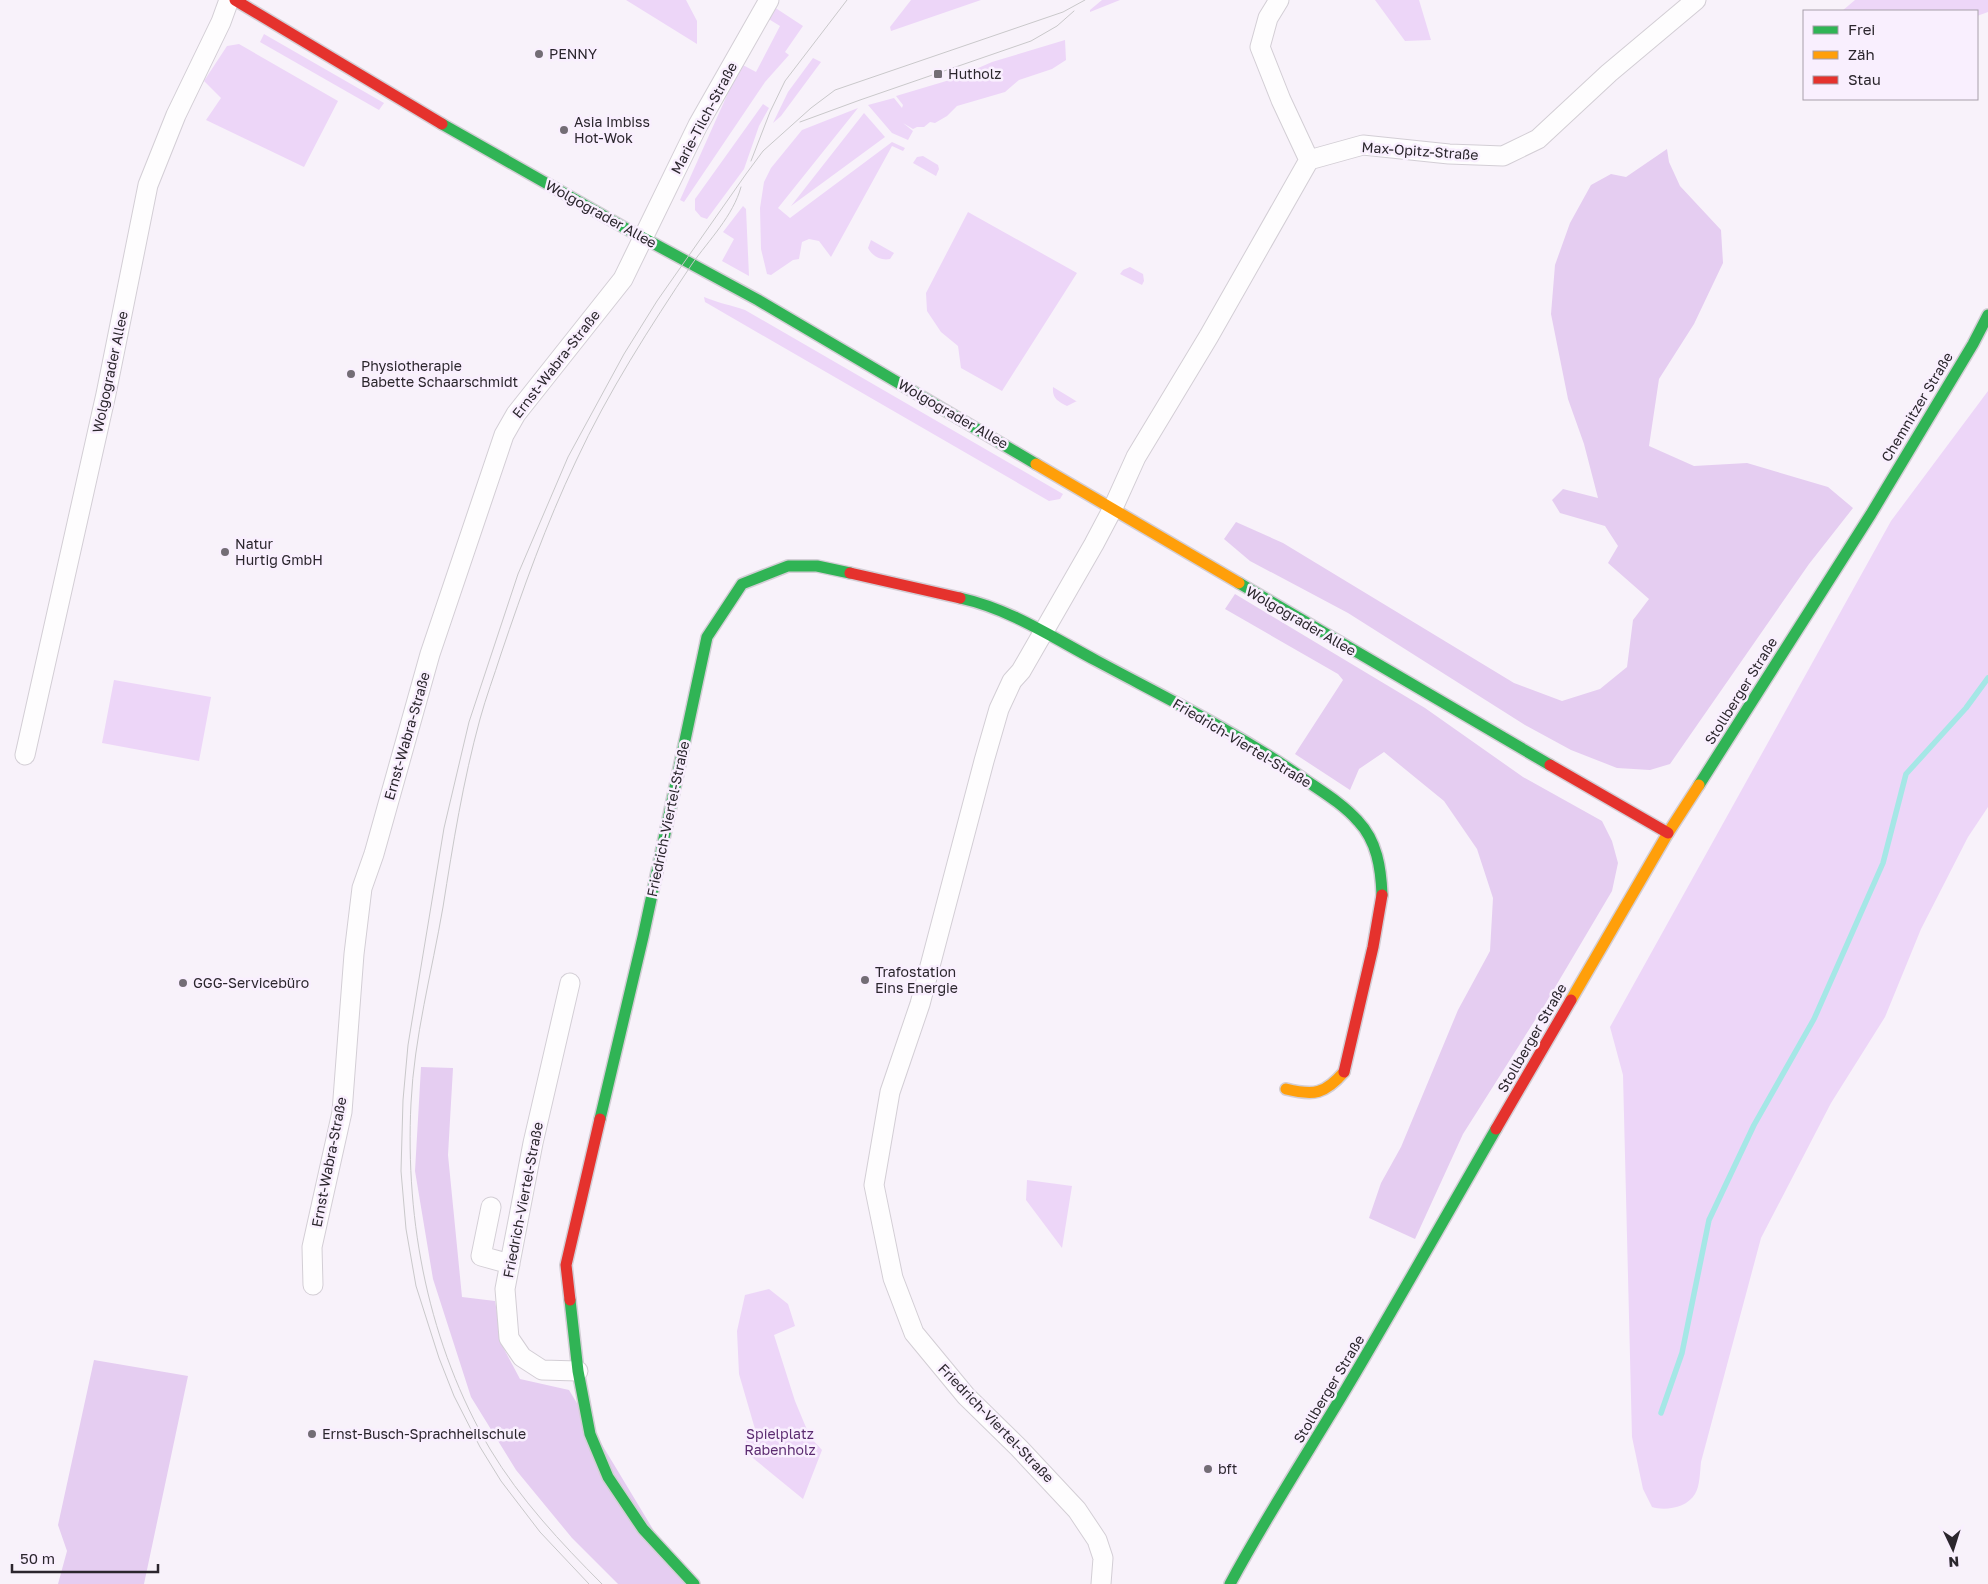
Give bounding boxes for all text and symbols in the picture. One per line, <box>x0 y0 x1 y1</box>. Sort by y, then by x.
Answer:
legend <box>1803 10 1978 100</box>
text: Frei <box>1848 20 1875 38</box>
place label: PENNY <box>549 45 597 62</box>
text: Zäh <box>1848 45 1875 63</box>
marker: PENNY <box>533 48 545 60</box>
street label: Marie-Tilch-Straße <box>667 59 740 177</box>
place label: Hutholz <box>948 65 1001 82</box>
marker: Hutholz <box>932 68 944 80</box>
text: Stau <box>1848 70 1881 88</box>
place label: Asia Imbiss Hot-Wok <box>574 113 650 146</box>
marker: Asia Imbiss Hot-Wok <box>558 124 570 136</box>
street label: Max-Opitz-Straße <box>1361 138 1479 163</box>
street label: Wolgograder Allee <box>543 176 660 251</box>
street label: Ernst-Wabra-Straße <box>508 306 603 421</box>
street label: Wolgograder Allee <box>88 309 131 434</box>
street label: Chemnitzer Straße <box>1877 349 1956 465</box>
place label: Physiotherapie Babette Schaarschmidt <box>361 357 518 390</box>
marker: Physiotherapie Babette Schaarschmidt <box>345 368 357 380</box>
street label: Wolgograder Allee <box>895 375 1011 452</box>
place label: Natur Hurtig GmbH <box>235 535 323 568</box>
marker: Natur Hurtig GmbH <box>219 546 231 558</box>
street label: Wolgograder Allee <box>1243 582 1359 659</box>
street label: Stollberger Straße <box>1701 634 1780 747</box>
street label: Ernst-Wabra-Straße <box>380 670 433 802</box>
street label: Friedrich-Viertel-Straße <box>1170 694 1315 791</box>
street label: Friedrich-Viertel-Straße <box>643 739 692 898</box>
place label: Trafostation Eins Energie <box>875 963 958 996</box>
place label: GGG-Servicebüro <box>193 974 309 991</box>
marker: Trafostation Eins Energie <box>859 974 871 986</box>
marker: GGG-Servicebüro <box>177 977 189 989</box>
street label: Stollberger Straße <box>1493 980 1570 1095</box>
street label: Ernst-Wabra-Straße <box>308 1095 349 1228</box>
street label: Friedrich-Viertel-Straße <box>499 1120 546 1279</box>
street label: Stollberger Straße <box>1290 1332 1368 1446</box>
street label: Friedrich-Viertel-Straße <box>935 1360 1058 1486</box>
place label: Ernst-Busch-Sprachheilschule <box>322 1425 526 1442</box>
park label: Spielplatz Rabenholz <box>744 1425 816 1458</box>
marker: Ernst-Busch-Sprachheilschule <box>306 1428 318 1440</box>
place label: bft <box>1218 1460 1237 1477</box>
marker: bft <box>1202 1463 1214 1475</box>
north arrow <box>1928 1524 1978 1574</box>
scale bar <box>12 1542 159 1574</box>
text: 50 m <box>20 1549 55 1567</box>
text: N <box>1948 1554 1960 1571</box>

